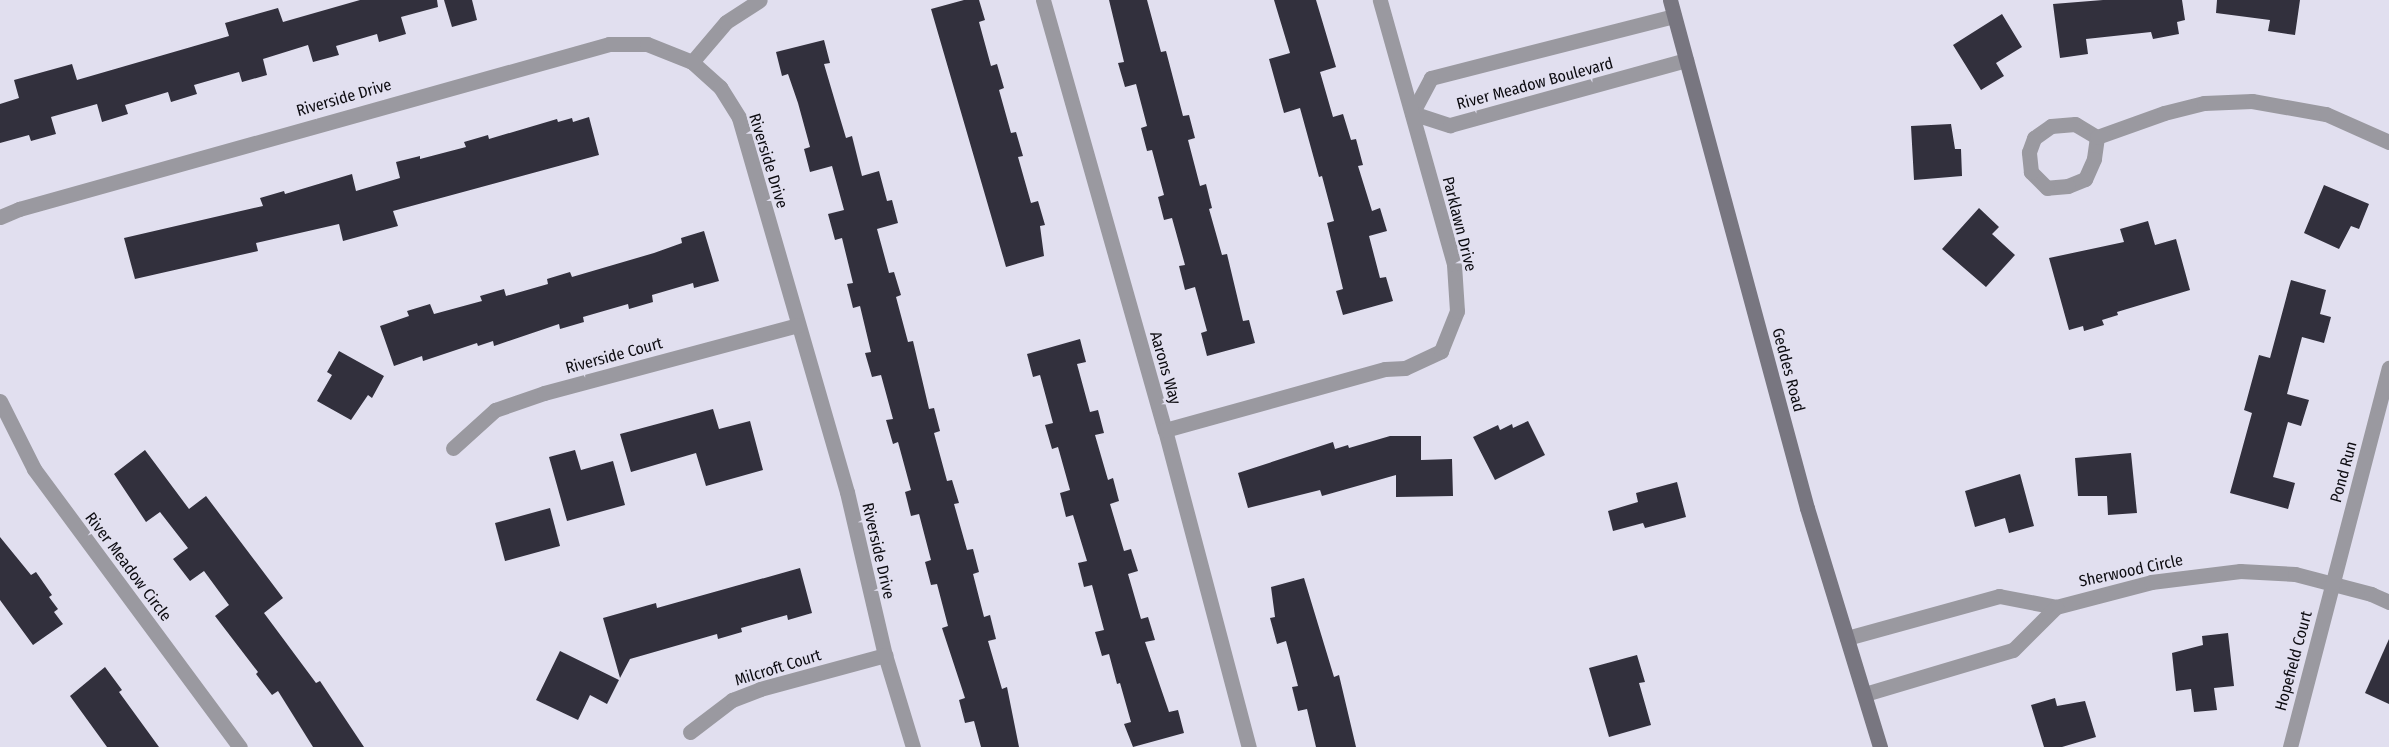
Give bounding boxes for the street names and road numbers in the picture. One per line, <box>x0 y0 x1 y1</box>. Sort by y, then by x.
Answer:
street label: River Meadow Boulevard <box>1455 54 1615 114</box>
street label: Riverside Drive <box>294 75 394 121</box>
street label: Riverside Drive <box>744 111 792 211</box>
street label: Parklawn Drive <box>1438 175 1480 273</box>
street label: Geddes Road <box>1768 326 1808 414</box>
street label: Aarons Way <box>1145 329 1185 407</box>
street label: Riverside Court <box>563 334 665 378</box>
street label: Pond Run <box>2327 439 2361 505</box>
street label: Riverside Drive <box>858 501 898 601</box>
street label: River Meadow Circle <box>81 509 175 625</box>
street label: Sherwood Circle <box>2077 551 2185 591</box>
street label: Hopefield Court <box>2271 609 2317 713</box>
street label: Milcroft Court <box>733 646 823 690</box>

